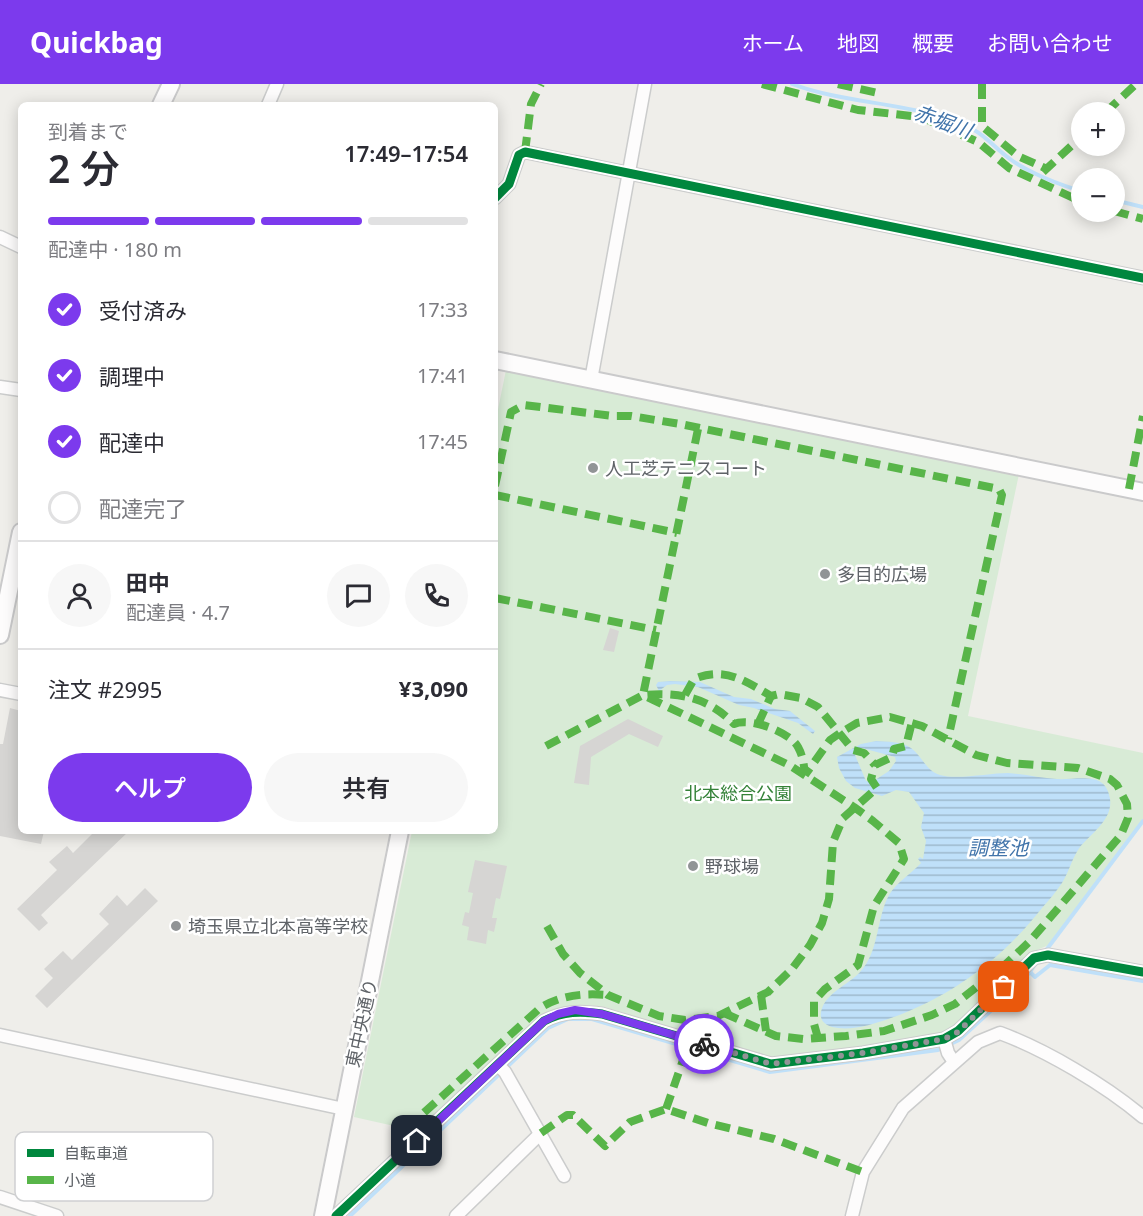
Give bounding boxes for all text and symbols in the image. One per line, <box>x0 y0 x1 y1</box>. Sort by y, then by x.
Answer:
text: Quickbag <box>30 23 163 61</box>
text: ホーム <box>742 29 804 57</box>
text: 地図 <box>837 29 879 57</box>
text: 概要 <box>912 29 954 57</box>
text: お問い合わせ <box>987 29 1113 57</box>
water label: 赤堀川 <box>910 98 978 145</box>
map controls <box>1071 102 1125 222</box>
button: + <box>1071 102 1125 156</box>
text: 到着まで <box>48 118 128 145</box>
text: 17:49–17:54 <box>344 138 468 168</box>
text: 2 分 <box>48 141 119 194</box>
button: − <box>1071 168 1125 222</box>
text: 配達中 · 180 m <box>48 236 182 263</box>
icon: check <box>48 293 81 326</box>
text: 受付済み <box>99 295 187 325</box>
text: 17:33 <box>417 296 468 323</box>
icon: check <box>48 359 81 392</box>
text: 調理中 <box>99 361 165 391</box>
text: 17:41 <box>417 362 468 389</box>
icon: check <box>48 425 81 458</box>
text: 配達中 <box>99 427 165 457</box>
text: 17:45 <box>417 428 468 455</box>
place label: 人工芝テニスコート <box>605 456 767 480</box>
marker: 人工芝テニスコート <box>586 461 600 475</box>
text: 配達完了 <box>99 493 187 523</box>
place label: 多目的広場 <box>837 562 927 586</box>
button: person <box>48 564 111 627</box>
button: chat <box>327 564 390 627</box>
button: phone <box>405 564 468 627</box>
text: 田中 <box>126 567 170 597</box>
marker: 多目的広場 <box>818 567 832 581</box>
text: 配達員 · 4.7 <box>126 599 230 626</box>
text: ¥3,090 <box>399 673 468 703</box>
text: 注文 #2995 <box>48 674 162 704</box>
button: ヘルプ <box>48 753 252 822</box>
button: 共有 <box>264 753 468 822</box>
park label: 北本総合公園 <box>684 781 792 805</box>
water label: 調整池 <box>968 834 1030 861</box>
place label: 野球場 <box>705 854 759 878</box>
marker: 野球場 <box>686 859 700 873</box>
place label: 埼玉県立北本高等学校 <box>188 914 368 938</box>
marker: 埼玉県立北本高等学校 <box>169 919 183 933</box>
pin <box>978 961 1029 1012</box>
icon: bag <box>987 970 1020 1003</box>
street label: 東中央通り <box>340 976 382 1070</box>
courier <box>674 1014 734 1074</box>
icon: bike <box>688 1028 721 1061</box>
pin <box>391 1115 442 1166</box>
icon: home <box>400 1124 433 1157</box>
legend <box>15 1132 213 1201</box>
text: 自転車道 <box>64 1142 128 1164</box>
text: 小道 <box>64 1169 96 1191</box>

